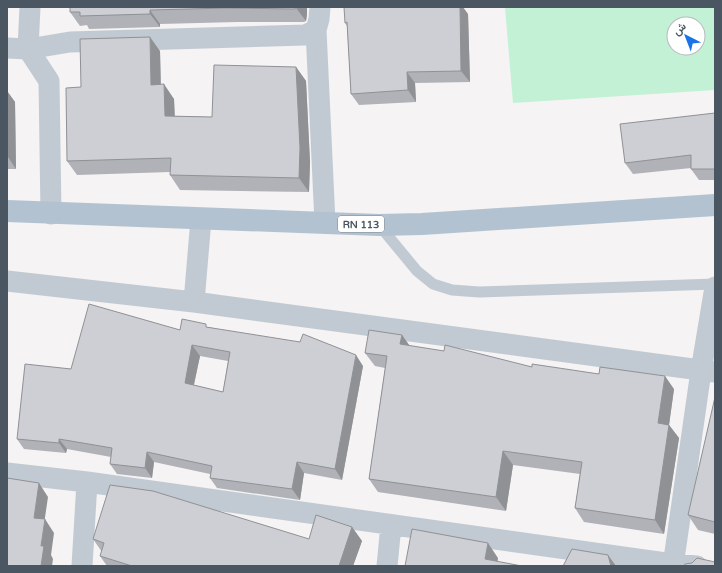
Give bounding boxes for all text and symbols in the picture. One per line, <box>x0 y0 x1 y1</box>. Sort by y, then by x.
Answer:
north arrow <box>666 16 706 56</box>
text: ش <box>670 20 689 38</box>
road number: RN 113 <box>338 216 384 232</box>

